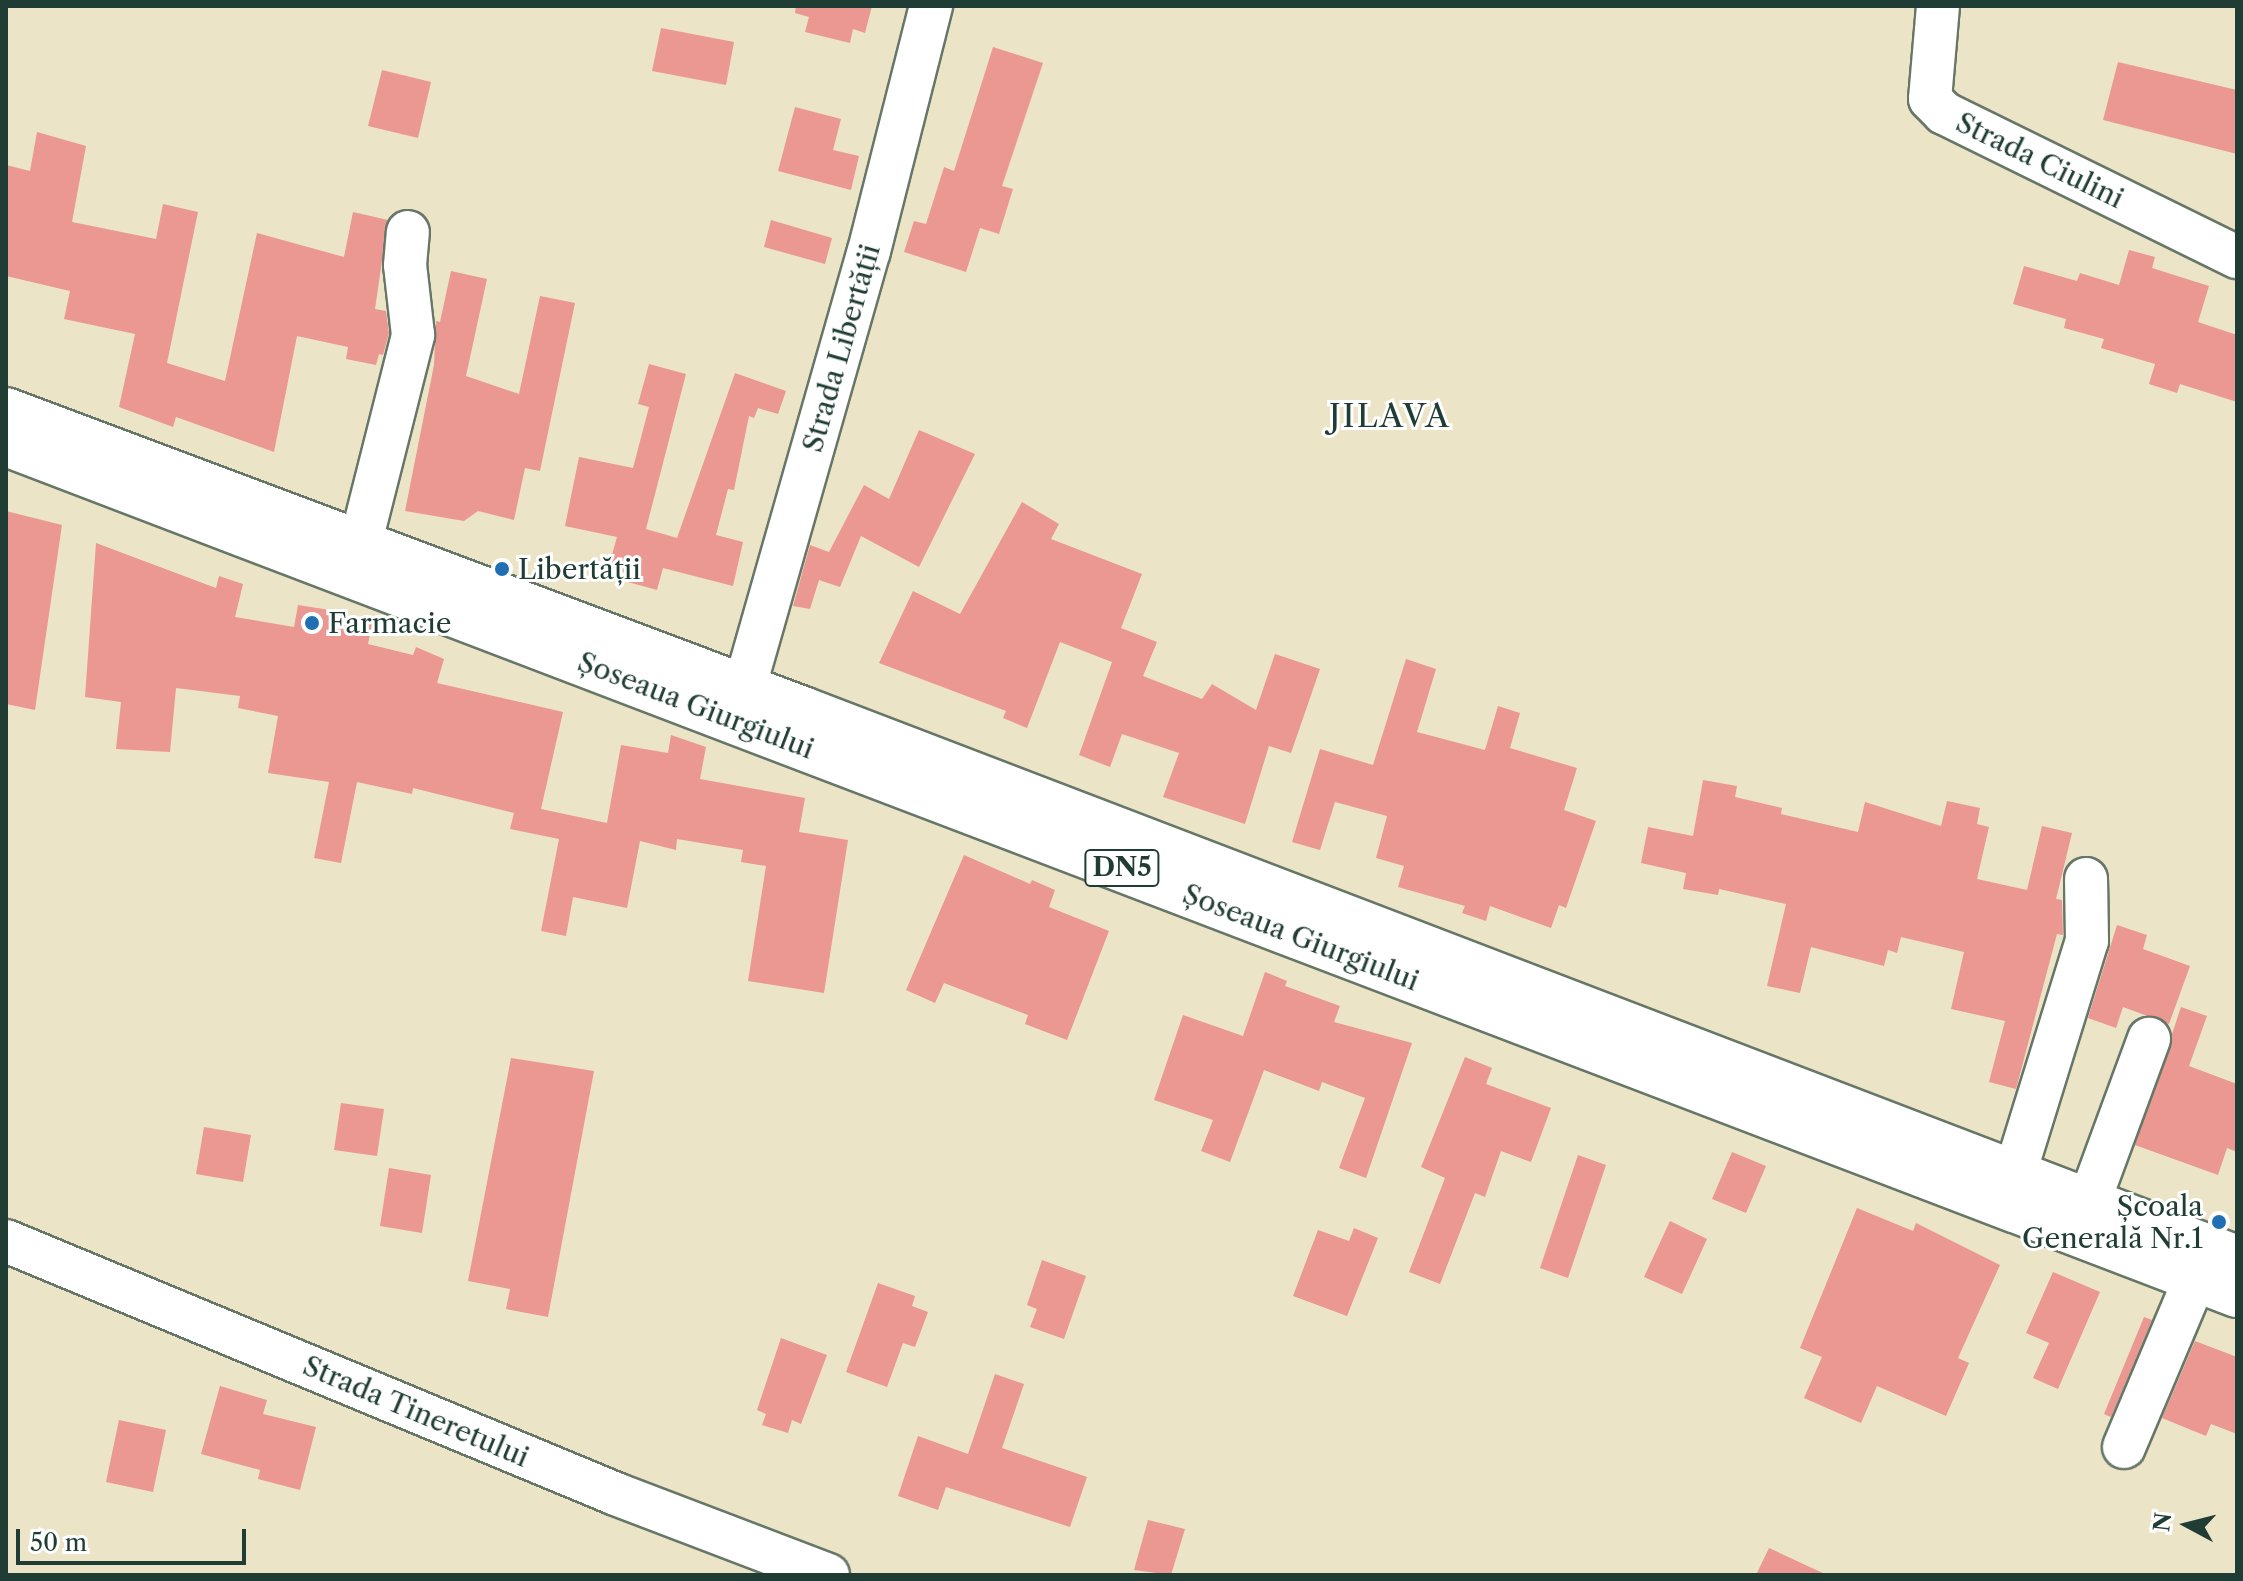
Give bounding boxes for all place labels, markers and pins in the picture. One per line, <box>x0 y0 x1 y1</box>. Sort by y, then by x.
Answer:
place label: Libertății <box>518 552 641 586</box>
marker: Libertății <box>493 560 511 578</box>
place label: Farmacie <box>328 606 451 640</box>
marker: Farmacie <box>303 614 321 632</box>
place label: Școala Generală Nr.1 <box>2022 1189 2203 1255</box>
marker: Școala Generală Nr.1 <box>2210 1213 2228 1231</box>

